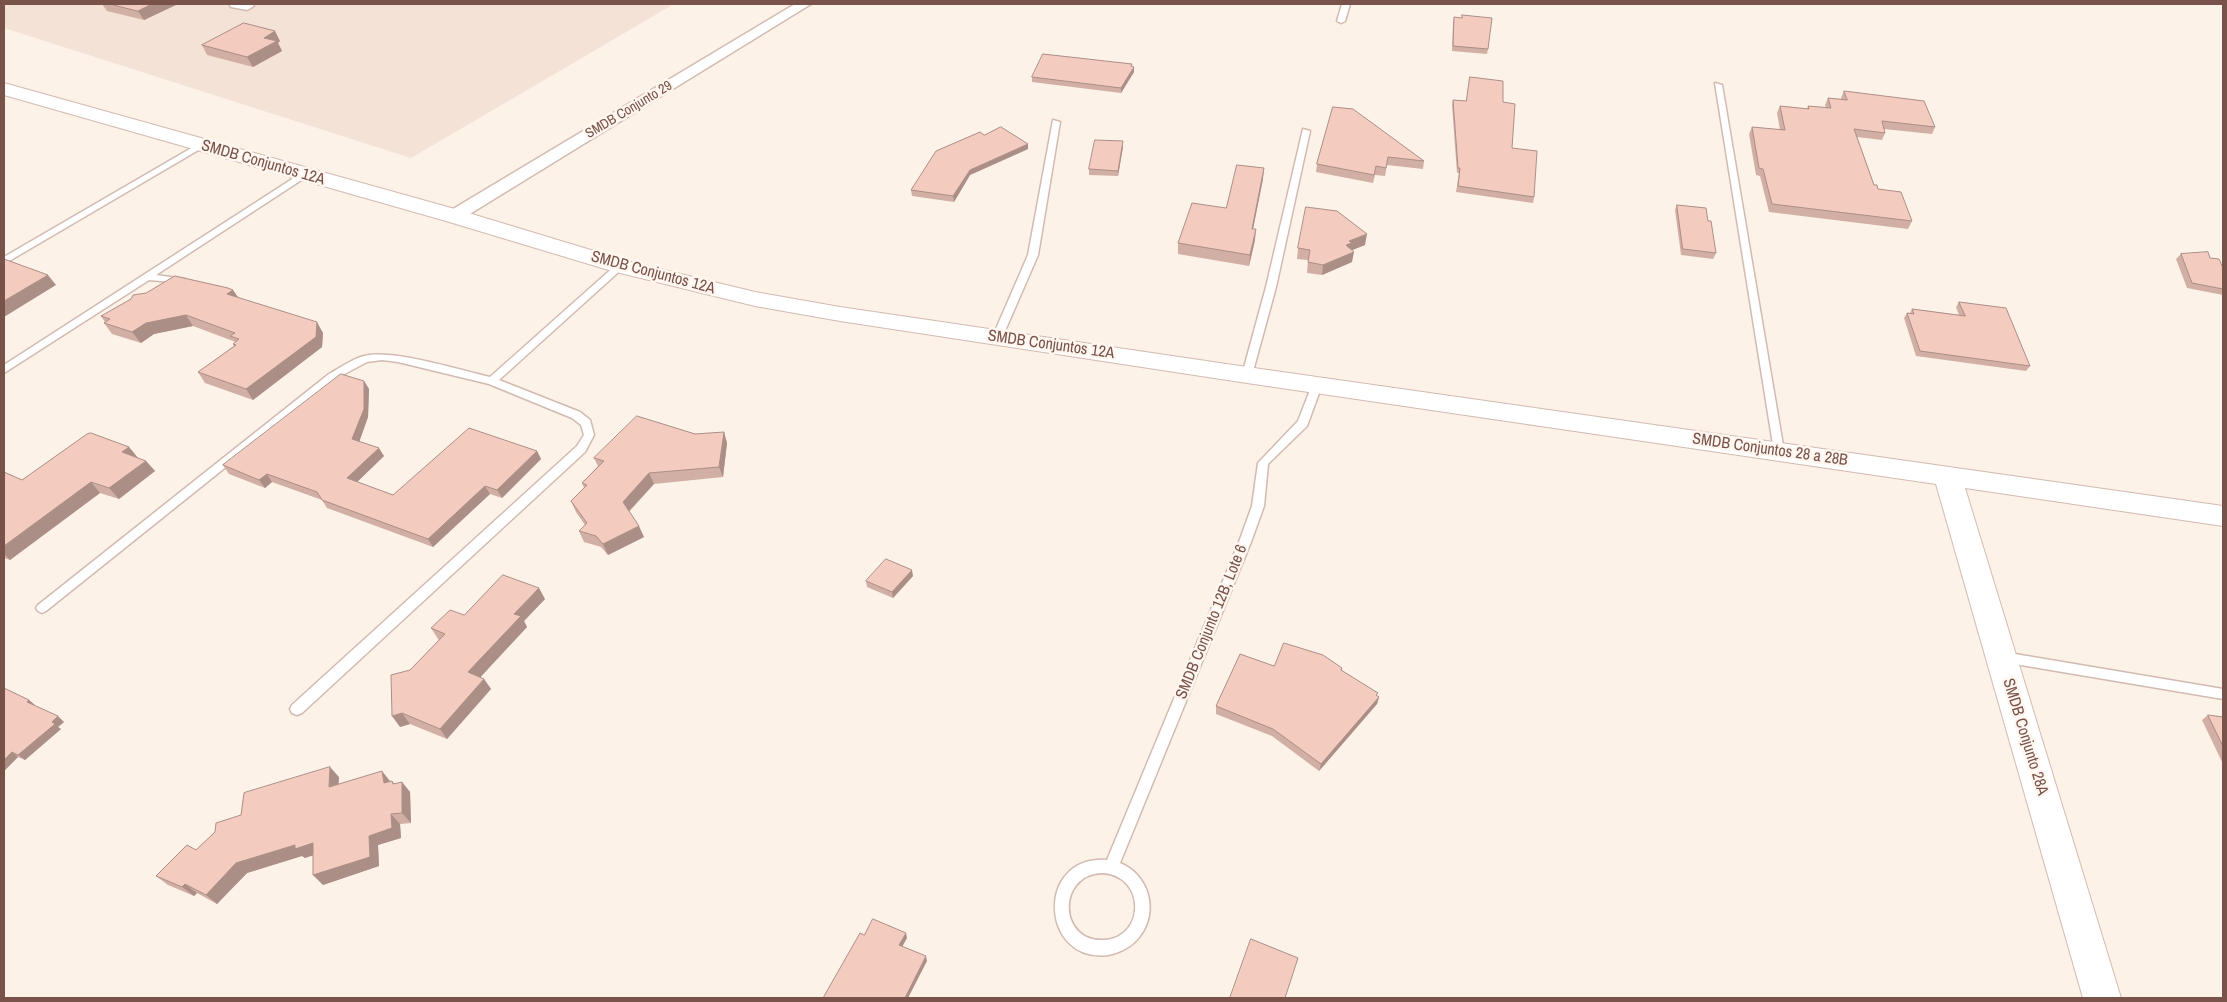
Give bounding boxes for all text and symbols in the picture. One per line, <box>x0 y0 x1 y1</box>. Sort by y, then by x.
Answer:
street label: SMDB Conjunto 29 <box>583 77 675 143</box>
street label: SMDB Conjuntos 12A <box>199 136 327 190</box>
street label: SMDB Conjuntos 12A <box>589 247 717 299</box>
street label: SMDB Conjuntos 12A <box>986 327 1116 363</box>
street label: SMDB Conjuntos 28 a 28B <box>1691 430 1849 470</box>
street label: SMDB Conjunto 12B, Lote 6 <box>1172 542 1252 702</box>
street label: SMDB Conjunto 28A <box>1998 676 2052 798</box>

